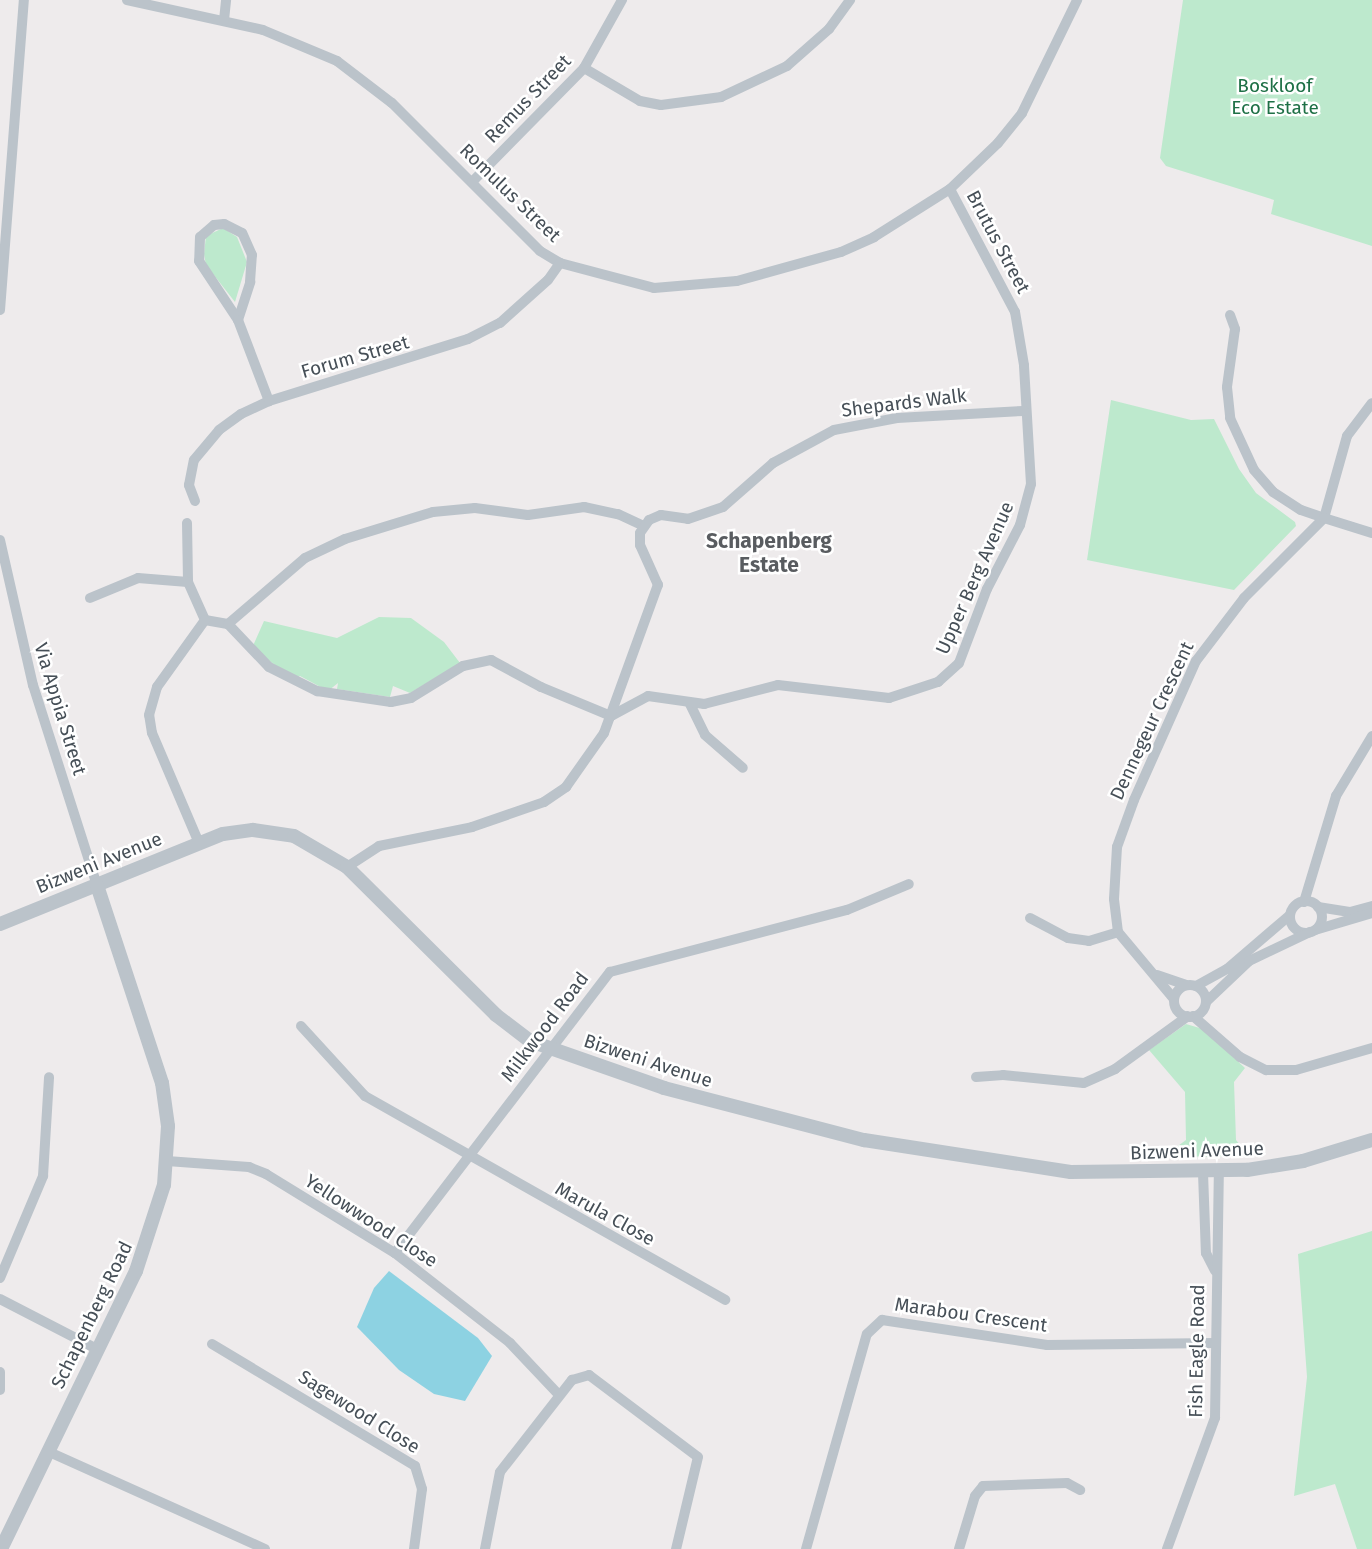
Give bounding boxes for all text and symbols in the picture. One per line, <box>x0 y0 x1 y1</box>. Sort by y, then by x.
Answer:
street label: Remus Street <box>480 50 576 148</box>
park label: Boskloof Eco Estate <box>1231 75 1319 119</box>
street label: Romulus Street <box>455 139 565 247</box>
street label: Brutus Street <box>961 187 1035 297</box>
street label: Forum Street <box>298 331 412 383</box>
street label: Shepards Walk <box>840 384 968 422</box>
street label: Upper Berg Avenue <box>931 498 1019 658</box>
district label: Schapenberg Estate <box>706 528 832 578</box>
street label: Dennegeur Crescent <box>1105 638 1199 804</box>
street label: Via Appia Street <box>29 640 91 778</box>
street label: Bizweni Avenue <box>33 827 165 899</box>
street label: Milkwood Road <box>496 968 594 1086</box>
street label: Bizweni Avenue <box>581 1029 715 1093</box>
street label: Bizweni Avenue <box>1130 1137 1264 1165</box>
street label: Yellowwood Close <box>300 1170 442 1272</box>
street label: Marula Close <box>551 1177 659 1251</box>
street label: Schapenberg Road <box>46 1238 138 1392</box>
street label: Fish Eagle Road <box>1184 1284 1210 1418</box>
street label: Marabou Crescent <box>893 1293 1049 1337</box>
street label: Sagewood Close <box>294 1366 424 1458</box>

